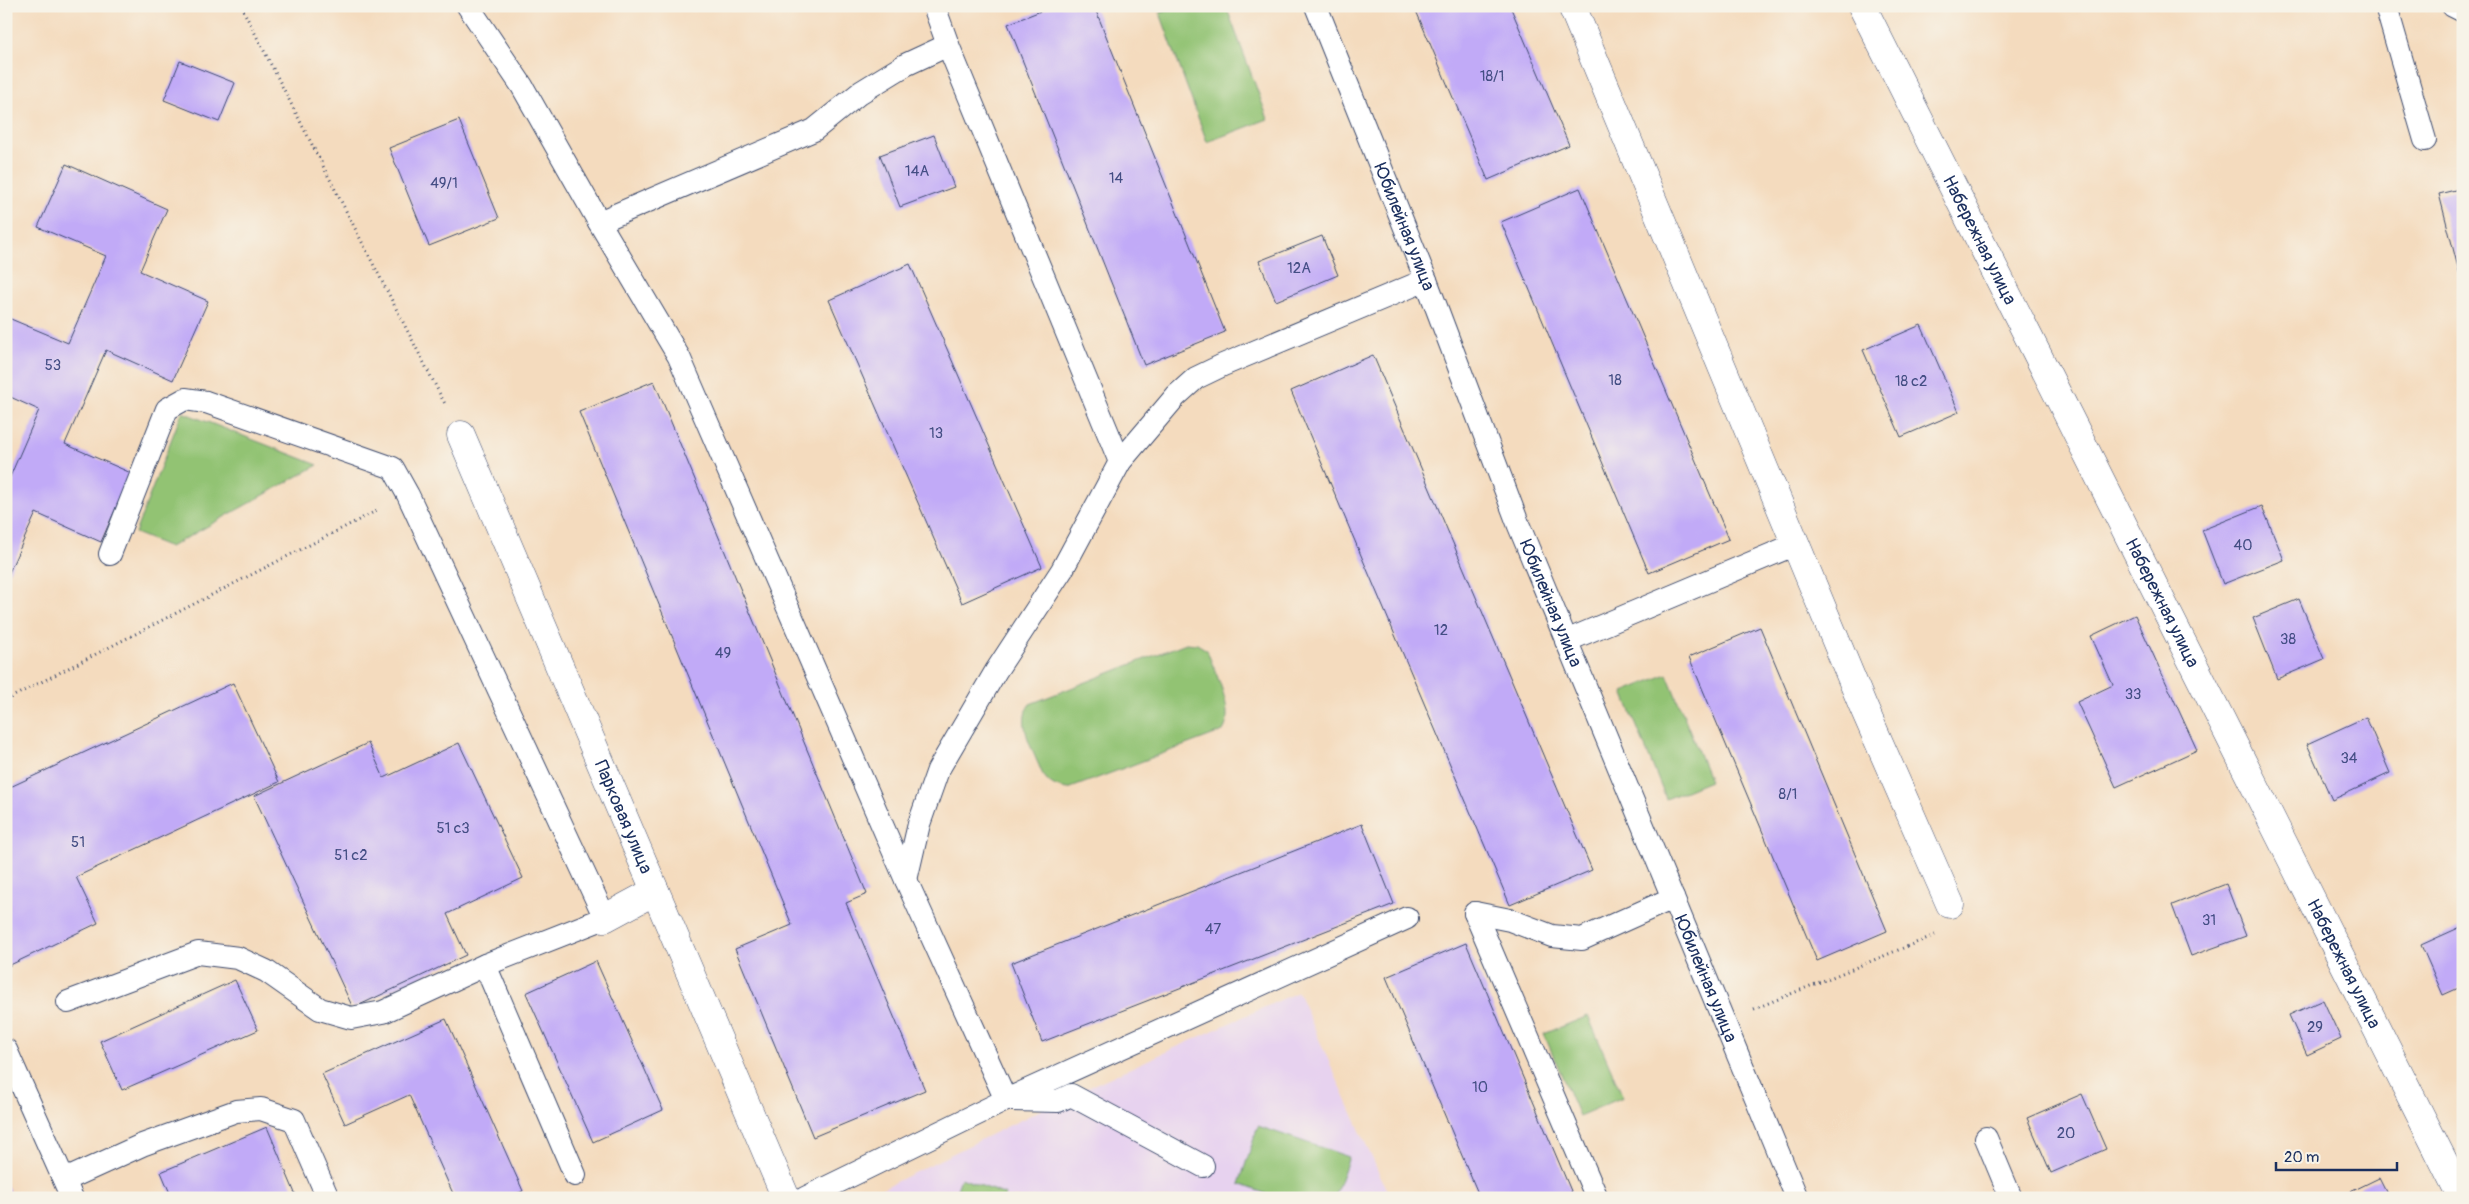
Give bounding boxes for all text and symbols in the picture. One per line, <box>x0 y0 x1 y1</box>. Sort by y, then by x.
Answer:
house number: 18/1 <box>1480 67 1504 86</box>
street label: Юбилейная улица <box>1369 160 1440 294</box>
house number: 14А <box>905 162 929 181</box>
house number: 14 <box>1109 169 1124 188</box>
street label: Набережная улица <box>1938 171 2022 309</box>
house number: 49/1 <box>430 174 458 193</box>
house number: 12А <box>1287 259 1311 278</box>
house number: 53 <box>45 356 61 375</box>
house number: 18 <box>1608 371 1622 390</box>
house number: 18 с2 <box>1895 372 1927 391</box>
house number: 13 <box>929 424 943 443</box>
street label: Набережная улица <box>2120 534 2205 671</box>
street label: Юбилейная улица <box>1515 536 1588 670</box>
house number: 40 <box>2234 536 2252 555</box>
house number: 12 <box>1434 621 1448 640</box>
house number: 38 <box>2280 630 2296 649</box>
house number: 49 <box>715 644 731 663</box>
house number: 33 <box>2125 685 2141 704</box>
house number: 34 <box>2340 749 2358 768</box>
street label: Парковая улица <box>589 757 658 877</box>
house number: 8/1 <box>1779 785 1797 804</box>
house number: 51 с3 <box>436 819 470 838</box>
house number: 51 <box>71 833 85 852</box>
house number: 51 с2 <box>334 846 368 865</box>
street label: Набережная улица <box>2302 895 2386 1032</box>
house number: 31 <box>2202 911 2216 930</box>
street label: Юбилейная улица <box>1670 912 1743 1046</box>
house number: 47 <box>1205 920 1221 939</box>
house number: 29 <box>2307 1018 2323 1037</box>
house number: 10 <box>1472 1078 1488 1097</box>
house number: 20 <box>2057 1124 2075 1143</box>
scale bar <box>2276 1139 2398 1171</box>
text: 20 m <box>2284 1148 2319 1167</box>

